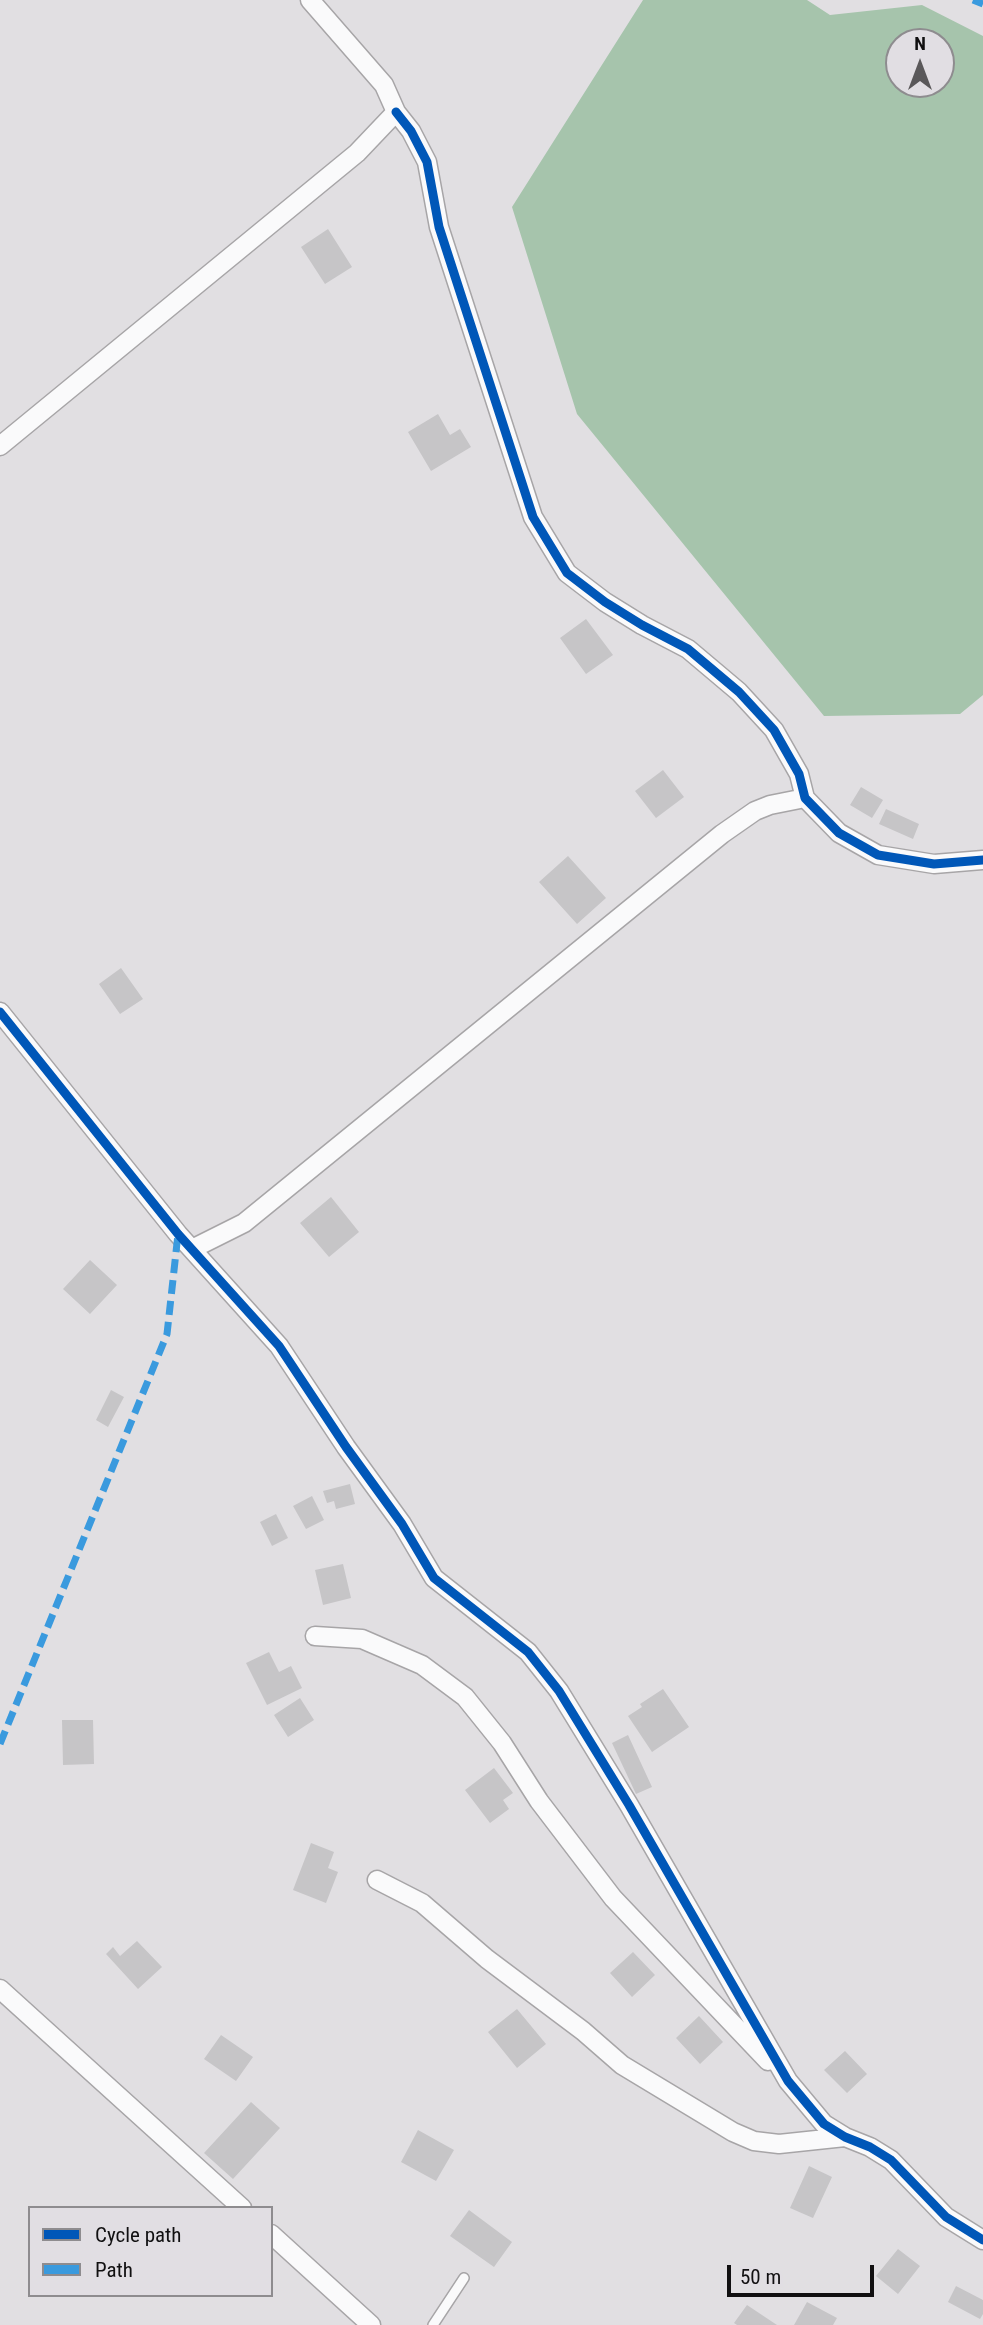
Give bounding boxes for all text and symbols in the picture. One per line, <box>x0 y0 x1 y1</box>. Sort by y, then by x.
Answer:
north arrow <box>885 28 955 98</box>
text: N <box>914 32 926 55</box>
legend <box>28 2206 273 2297</box>
text: Cycle path <box>95 2223 181 2247</box>
scale bar <box>731 2252 878 2296</box>
text: Path <box>95 2258 133 2282</box>
text: 50 m <box>740 2265 781 2289</box>

